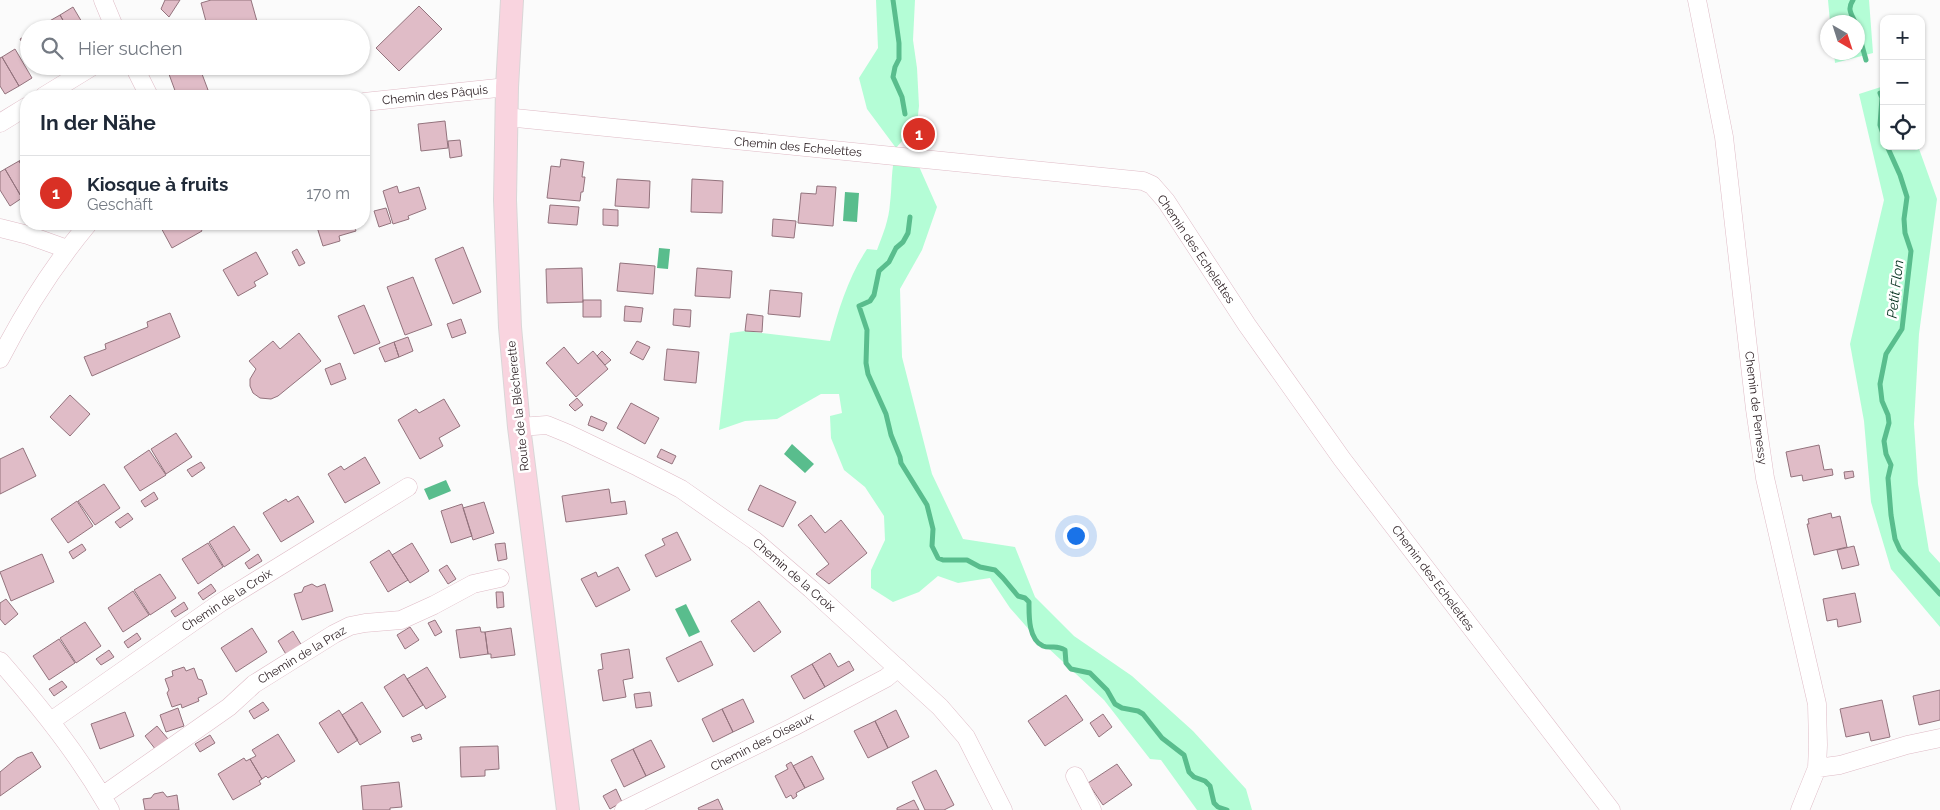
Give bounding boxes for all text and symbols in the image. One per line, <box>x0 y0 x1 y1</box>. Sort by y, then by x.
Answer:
north arrow <box>1820 15 1865 60</box>
map controls <box>1880 15 1925 150</box>
button: + <box>1880 15 1925 60</box>
search box <box>20 20 370 75</box>
icon: search <box>38 34 66 62</box>
text: Hier suchen <box>78 37 183 59</box>
button: − <box>1880 60 1925 105</box>
street label: Chemin des Pâquis <box>381 82 489 108</box>
button: locate <box>1880 105 1925 150</box>
text: In der Nähe <box>40 110 156 135</box>
pin: 1 <box>903 115 935 153</box>
street label: Chemin des Echelettes <box>734 134 863 160</box>
text: Kiosque à fruits <box>87 173 228 195</box>
text: 1 <box>52 184 60 203</box>
text: 170 m <box>306 184 350 203</box>
street label: Chemin des Echelettes <box>1154 192 1238 306</box>
text: Geschäft <box>87 195 153 214</box>
water label: Petit Flon <box>1883 259 1907 319</box>
street label: Route de la Blécherette <box>504 340 532 472</box>
street label: Chemin de Pernessy <box>1742 350 1770 466</box>
your location <box>1063 523 1089 549</box>
street label: Chemin des Echelettes <box>1389 523 1477 634</box>
street label: Chemin de la Croix <box>750 535 838 615</box>
street label: Chemin de la Croix <box>179 566 275 634</box>
street label: Chemin de la Praz <box>255 623 349 687</box>
street label: Chemin des Oiseaux <box>708 710 816 774</box>

